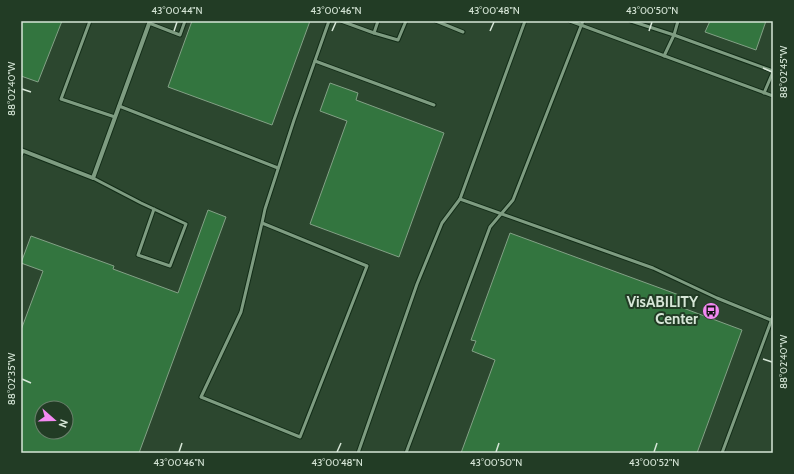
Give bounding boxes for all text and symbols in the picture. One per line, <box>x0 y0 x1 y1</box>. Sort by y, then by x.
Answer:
text: 43°00'44"N <box>151 4 203 17</box>
text: 43°00'46"N <box>310 4 362 17</box>
text: 43°00'48"N <box>468 4 520 17</box>
text: 43°00'50"N <box>626 4 678 17</box>
text: 88°02'45"W <box>777 45 790 98</box>
text: 88°02'40"W <box>5 61 18 116</box>
place label: VisABILITY Center <box>627 293 699 328</box>
bus stop icon: VisABILITY Center <box>701 301 721 321</box>
text: 88°02'40"W <box>777 334 790 389</box>
text: 88°02'35"W <box>5 352 18 405</box>
north arrow <box>34 400 74 440</box>
text: N <box>55 417 71 429</box>
text: 43°00'46"N <box>153 456 205 469</box>
text: 43°00'48"N <box>311 456 363 469</box>
text: 43°00'50"N <box>470 456 522 469</box>
text: 43°00'52"N <box>629 456 679 469</box>

